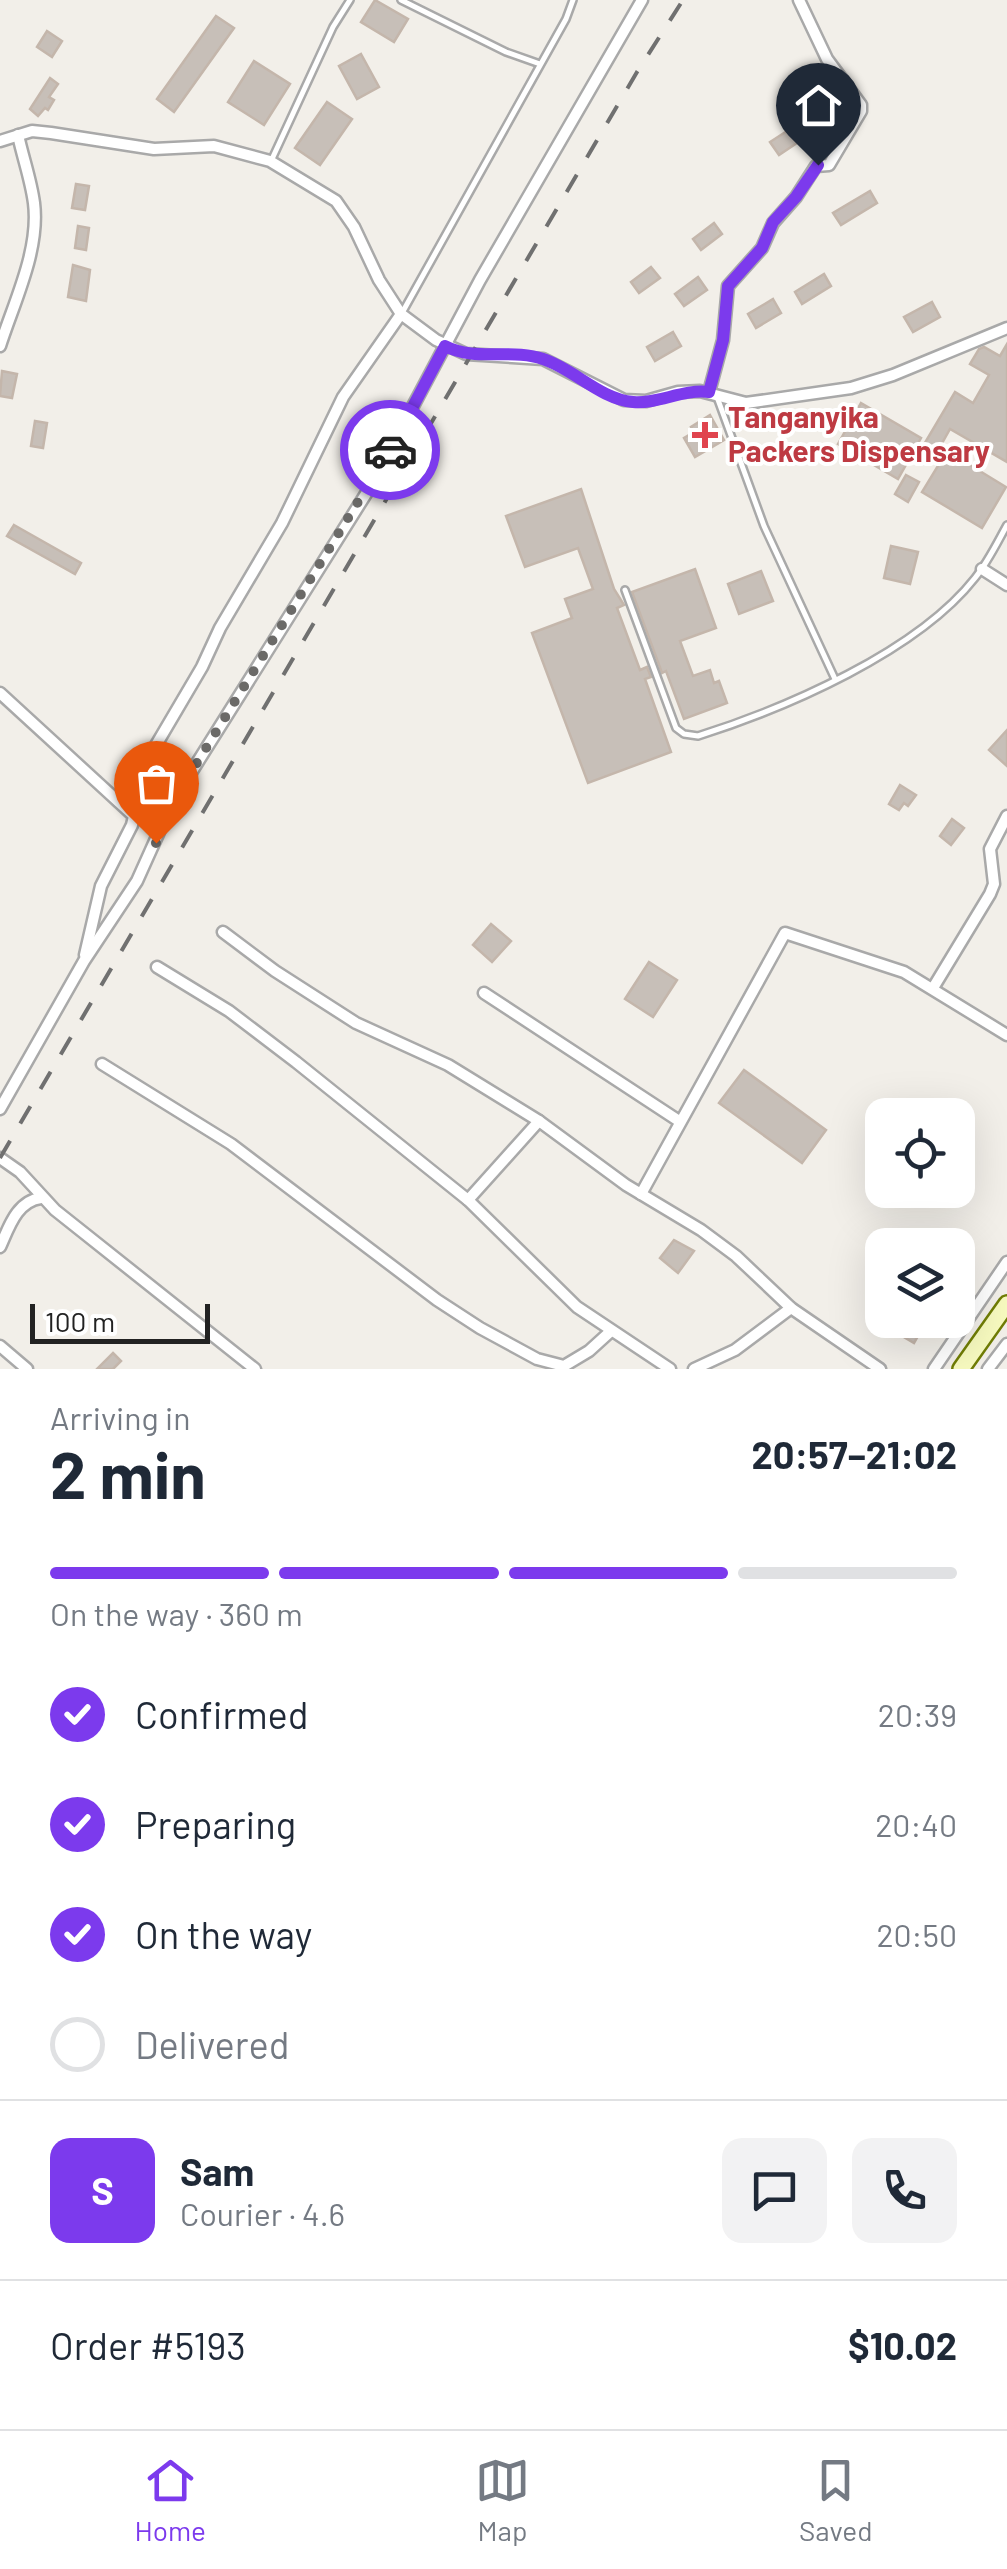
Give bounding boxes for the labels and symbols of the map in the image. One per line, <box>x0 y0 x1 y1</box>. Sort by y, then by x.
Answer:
pin <box>776 63 861 166</box>
place label: Tanganyika Packers Dispensary <box>728 398 990 468</box>
courier <box>340 400 440 500</box>
marker: Tanganyika Packers Dispensary <box>692 422 718 448</box>
pin <box>114 741 199 844</box>
scale bar <box>30 1299 210 1343</box>

